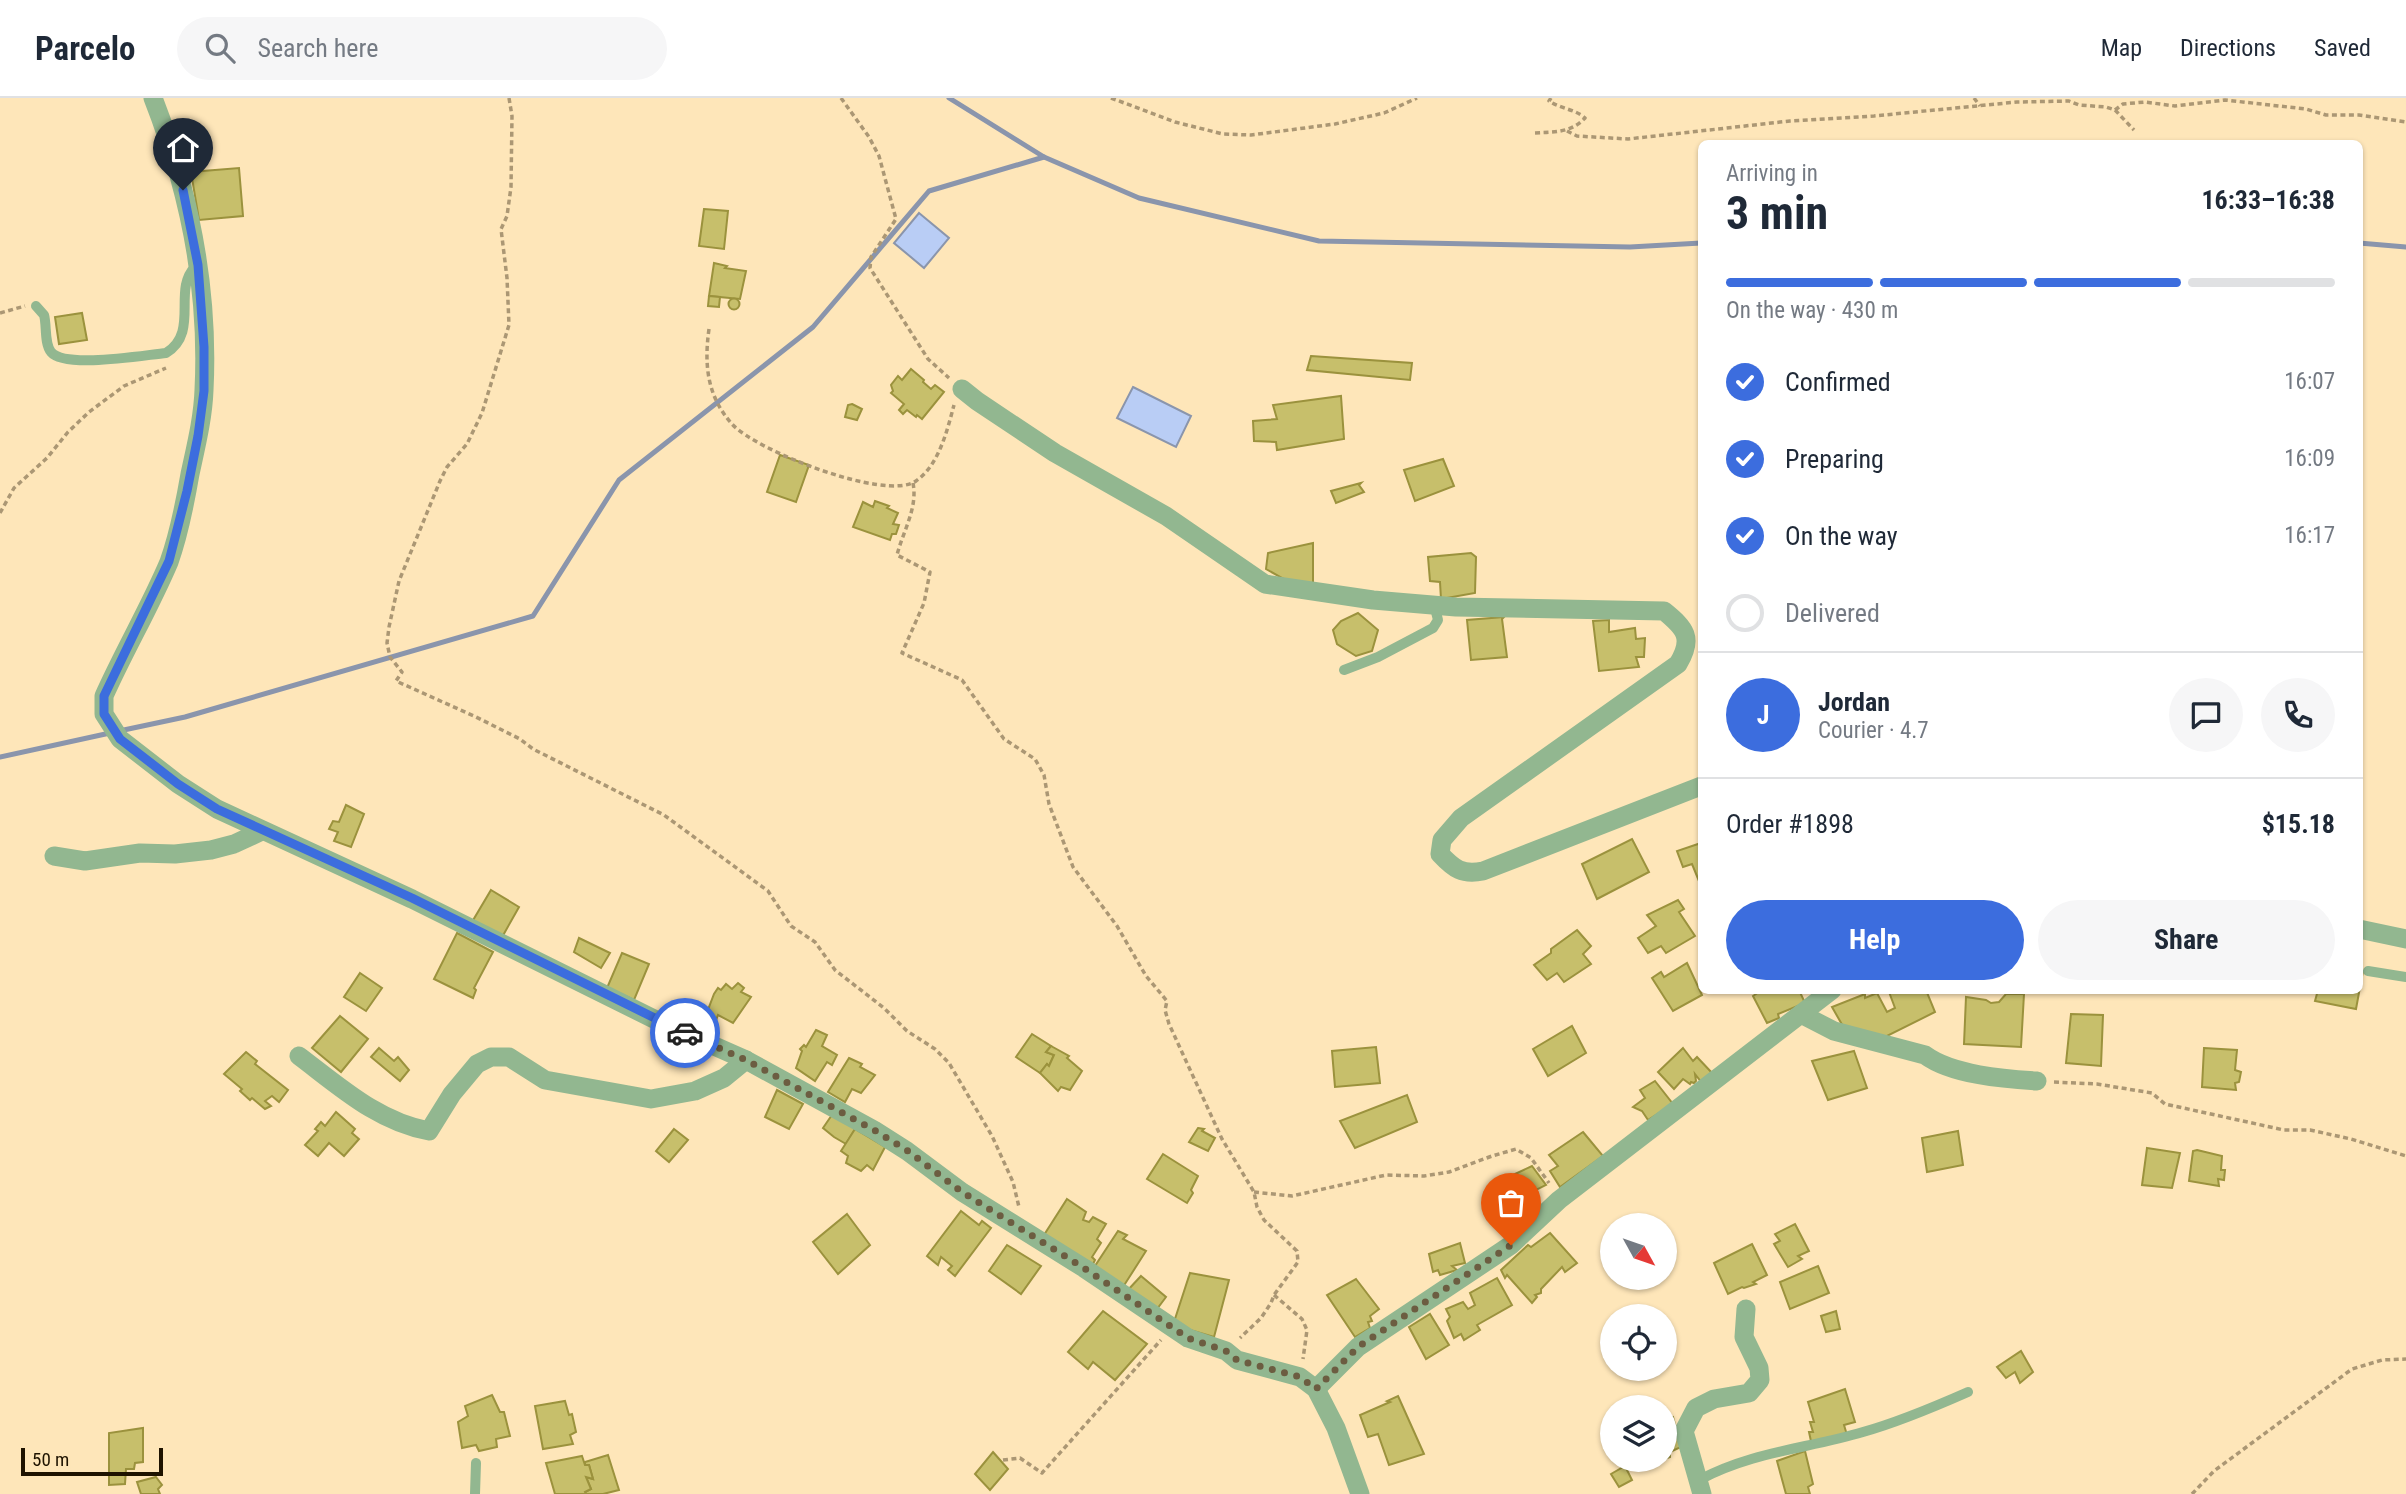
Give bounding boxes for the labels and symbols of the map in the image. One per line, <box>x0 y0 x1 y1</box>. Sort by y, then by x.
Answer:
pin <box>153 118 213 190</box>
courier <box>650 998 720 1068</box>
pin <box>1481 1173 1541 1245</box>
north arrow <box>1600 1213 1676 1290</box>
scale bar <box>21 1445 163 1477</box>

